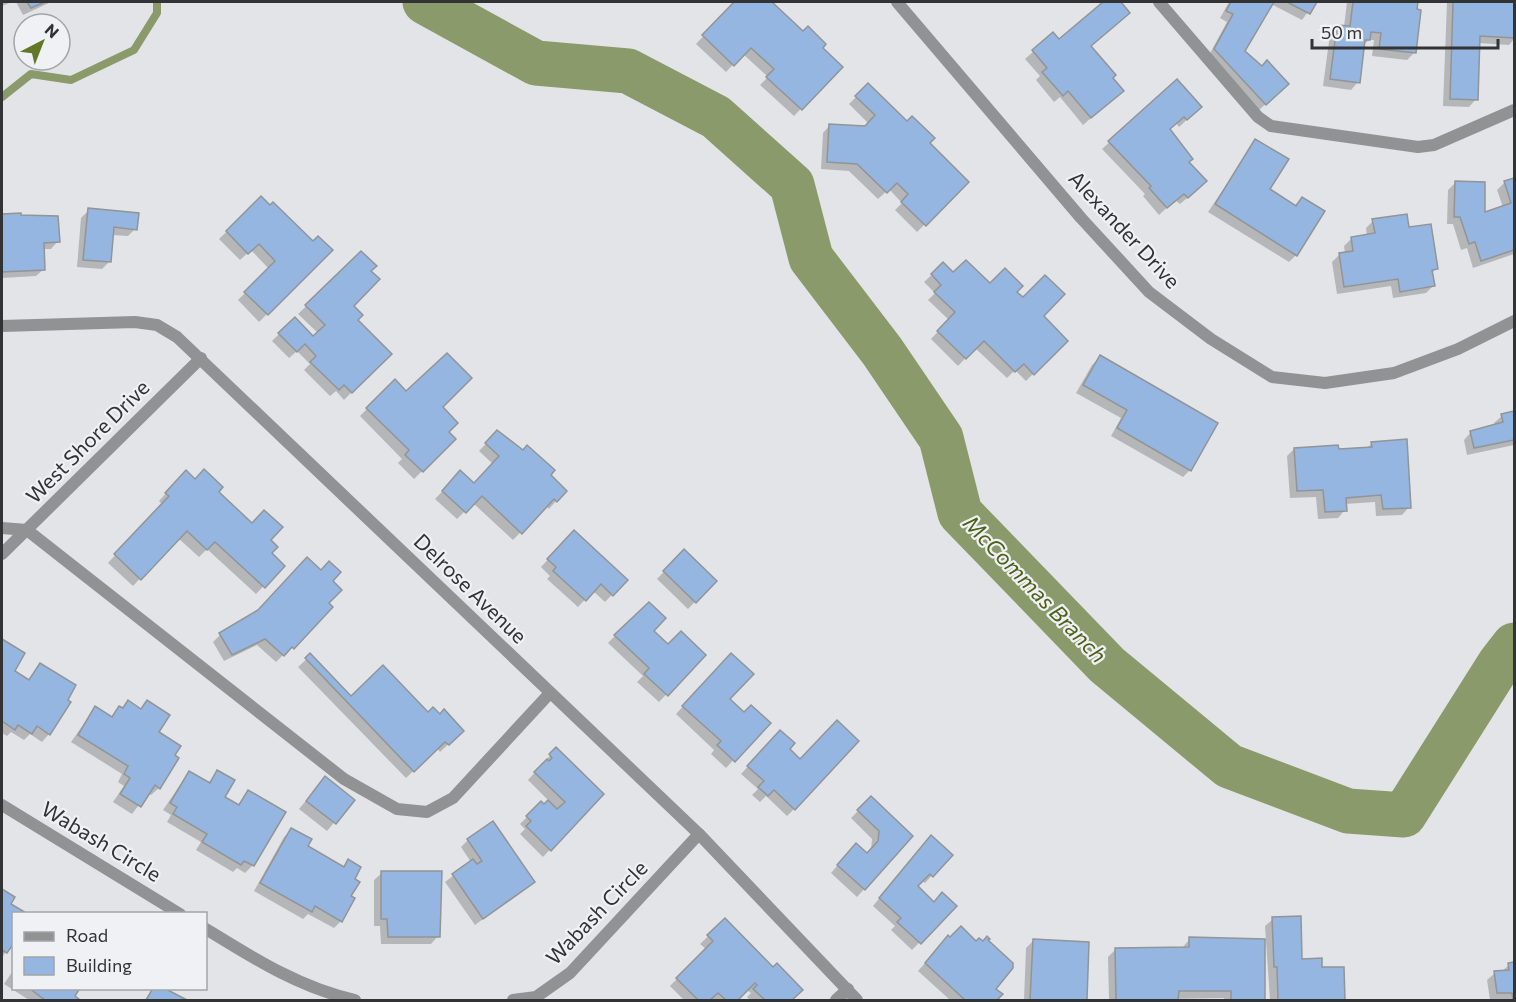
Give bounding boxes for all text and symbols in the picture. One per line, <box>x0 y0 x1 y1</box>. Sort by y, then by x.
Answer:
north arrow <box>12 12 72 72</box>
scale bar <box>1312 12 1498 50</box>
text: N <box>42 19 63 42</box>
text: 50 m <box>1321 21 1362 43</box>
street label: Alexander Drive <box>1064 165 1186 293</box>
street label: West Shore Drive <box>20 374 154 508</box>
water label: McCommas Branch <box>958 509 1113 668</box>
street label: Delrose Avenue <box>410 528 533 648</box>
street label: Wabash Circle <box>38 795 166 886</box>
street label: Wabash Circle <box>540 855 652 969</box>
legend <box>12 912 207 990</box>
text: Road <box>66 924 108 946</box>
text: Building <box>66 954 132 976</box>

